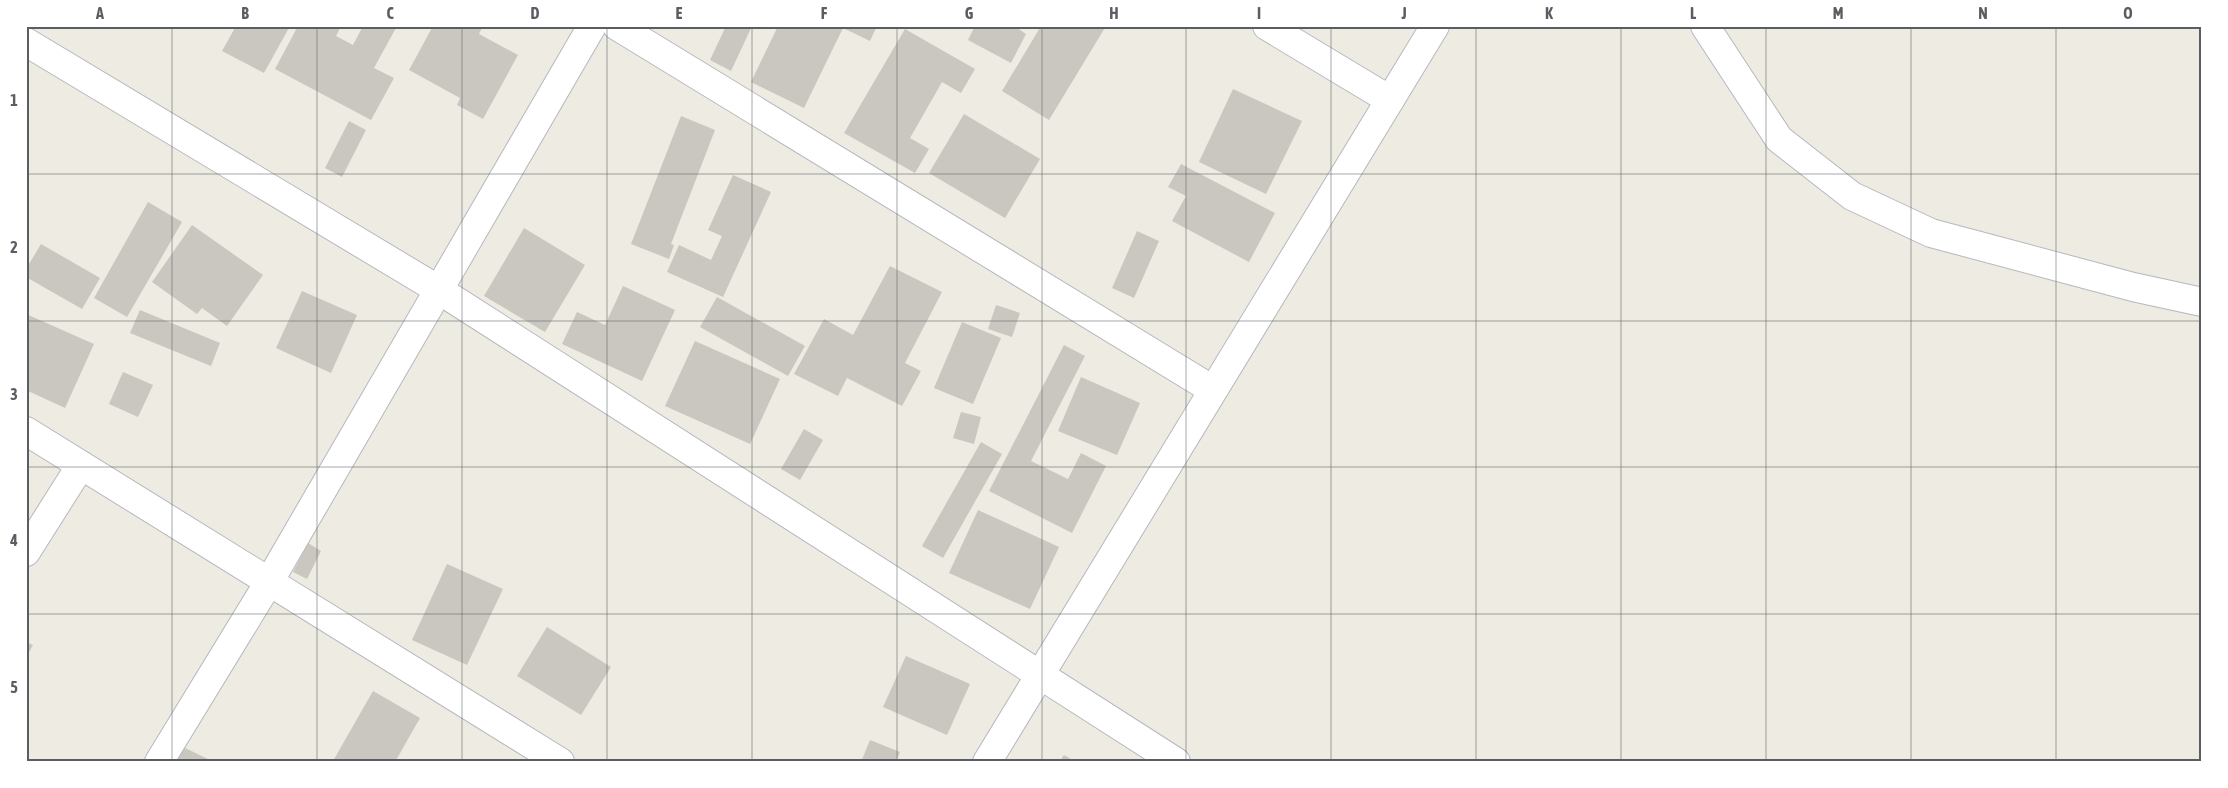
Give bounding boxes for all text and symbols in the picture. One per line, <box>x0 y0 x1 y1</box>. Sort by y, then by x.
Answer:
text: A <box>95 4 104 22</box>
text: B <box>241 4 249 22</box>
text: C <box>386 4 394 22</box>
text: D <box>531 4 540 22</box>
text: E <box>676 4 683 22</box>
text: F <box>821 4 828 22</box>
text: G <box>965 4 974 22</box>
text: H <box>1109 4 1119 22</box>
text: I <box>1257 4 1261 22</box>
text: J <box>1400 4 1407 22</box>
text: K <box>1545 4 1553 22</box>
text: L <box>1690 4 1697 22</box>
text: M <box>1833 4 1843 22</box>
text: N <box>1978 4 1988 22</box>
text: O <box>2123 4 2133 22</box>
text: 1 <box>10 91 18 109</box>
text: 2 <box>10 238 18 256</box>
text: 3 <box>10 385 18 403</box>
text: 4 <box>9 531 18 549</box>
text: 5 <box>10 678 18 696</box>

